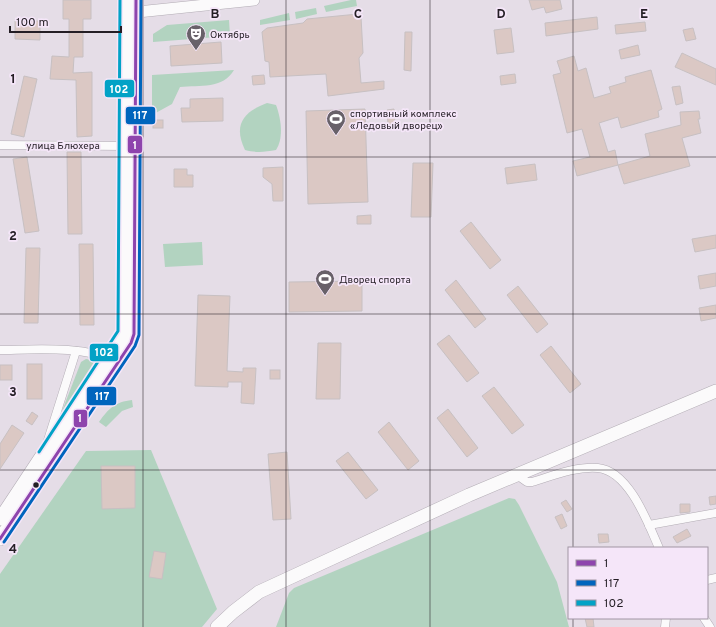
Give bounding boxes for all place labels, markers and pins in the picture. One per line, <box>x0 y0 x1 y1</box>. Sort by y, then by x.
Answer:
theatre icon: Октябрь <box>185 23 207 51</box>
place label: Октябрь <box>210 29 250 42</box>
sports icon: спортивный комплекс «Ледовый дворец» <box>325 108 347 136</box>
place label: спортивный комплекс «Ледовый дворец» <box>350 108 457 133</box>
sports icon: Дворец спорта <box>314 268 336 296</box>
place label: Дворец спорта <box>339 274 411 287</box>
unlabelled marker <box>31 480 41 490</box>

